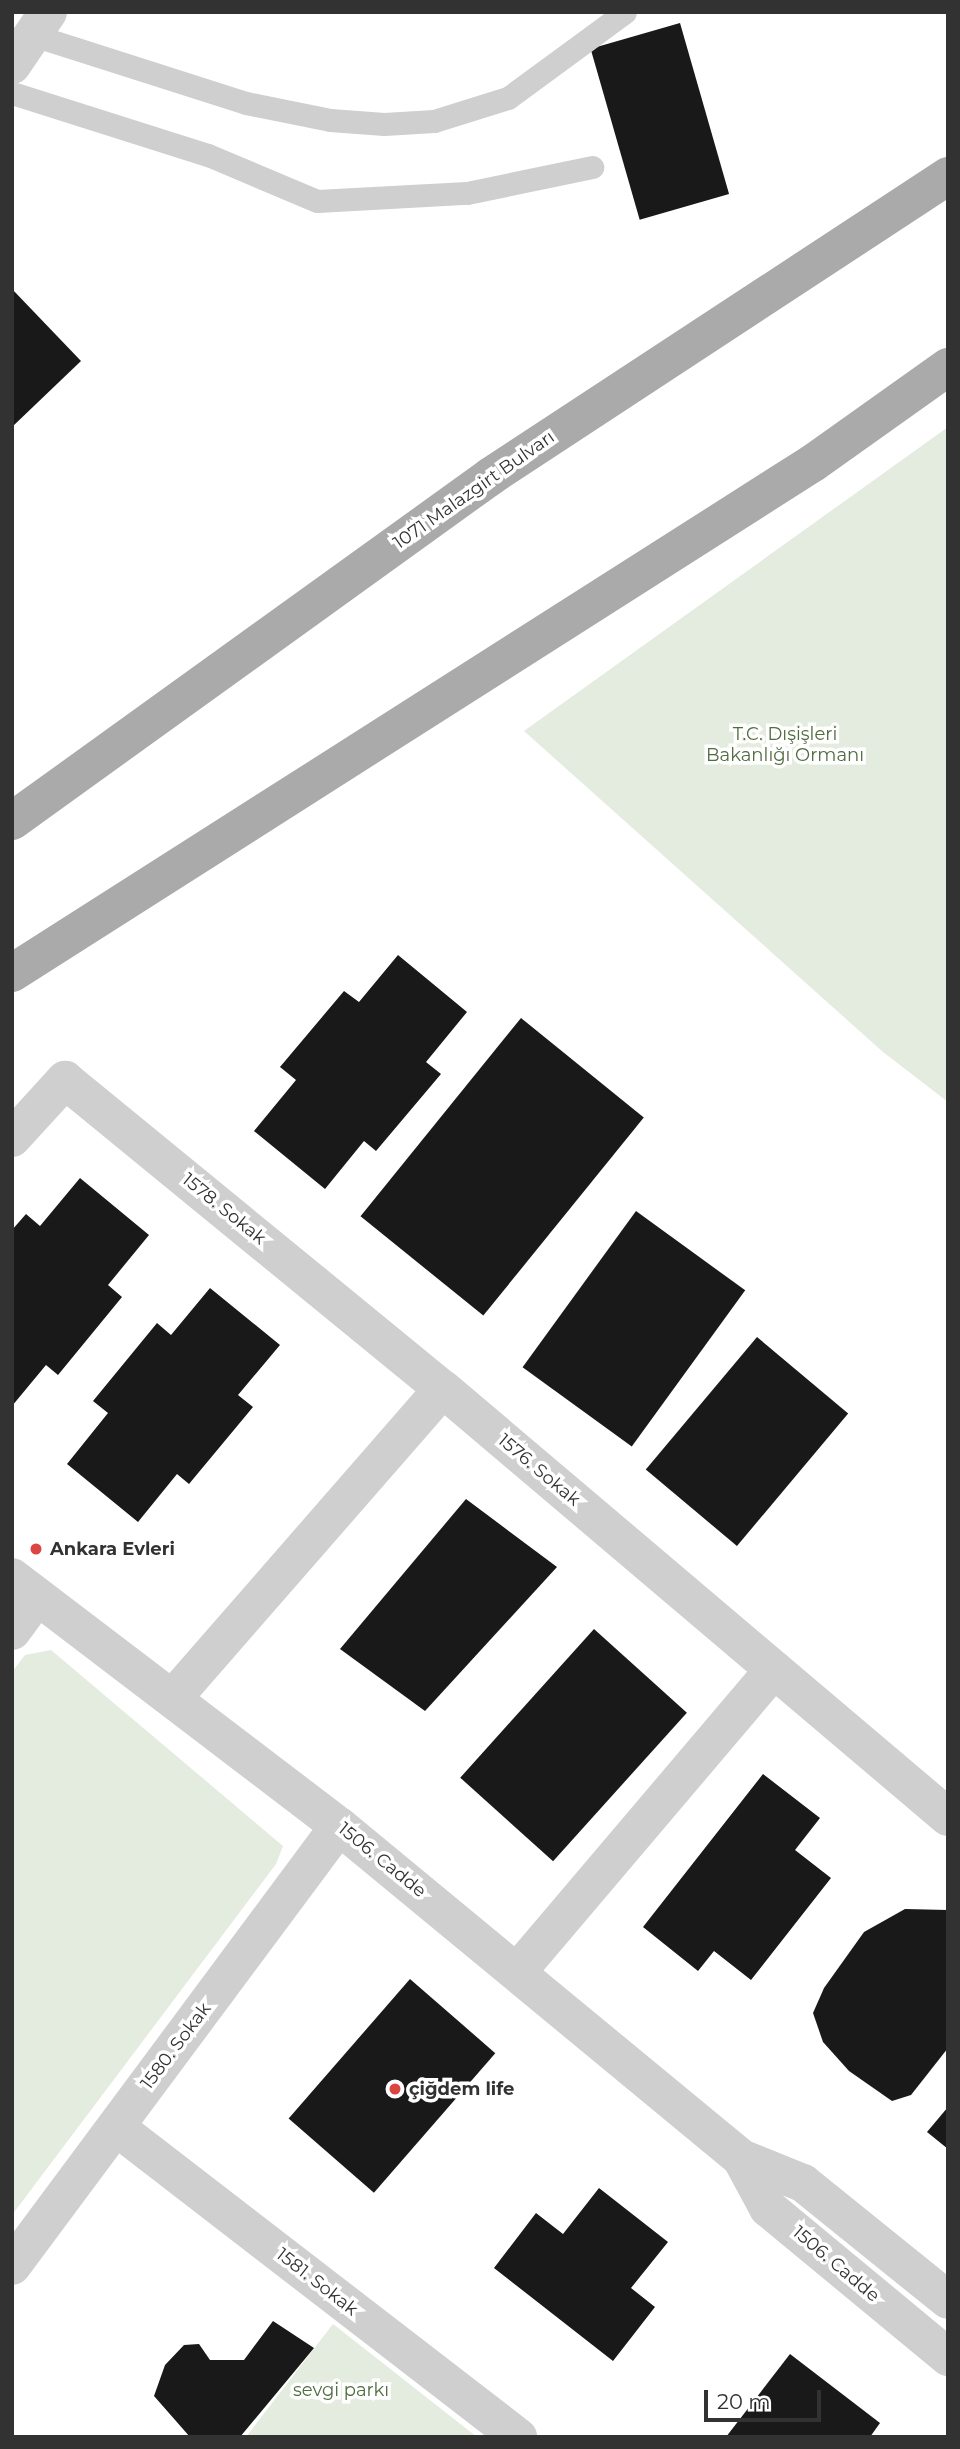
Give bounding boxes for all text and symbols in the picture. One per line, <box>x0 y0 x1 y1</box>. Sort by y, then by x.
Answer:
street label: 1071 Malazgirt Bulvarı <box>389 426 559 554</box>
park label: T.C. Dışişleri Bakanlığı Ormanı <box>706 724 864 766</box>
street label: 1578. Sokak <box>178 1169 270 1249</box>
street label: 1576. Sokak <box>493 1429 585 1511</box>
place label: Ankara Evleri <box>50 1538 175 1560</box>
marker: Ankara Evleri <box>28 1541 44 1557</box>
street label: 1506. Cadde <box>334 1818 430 1902</box>
street label: 1580. Sokak <box>136 1998 216 2094</box>
place label: çiğdem life <box>409 2078 514 2100</box>
marker: çiğdem life <box>387 2081 403 2097</box>
street label: 1506. Cadde <box>788 2221 884 2307</box>
street label: 1581. Sokak <box>272 2243 362 2321</box>
scale bar <box>708 2376 825 2420</box>
park label: sevgi parkı <box>293 2379 389 2401</box>
text: 20 m <box>717 2389 771 2414</box>

